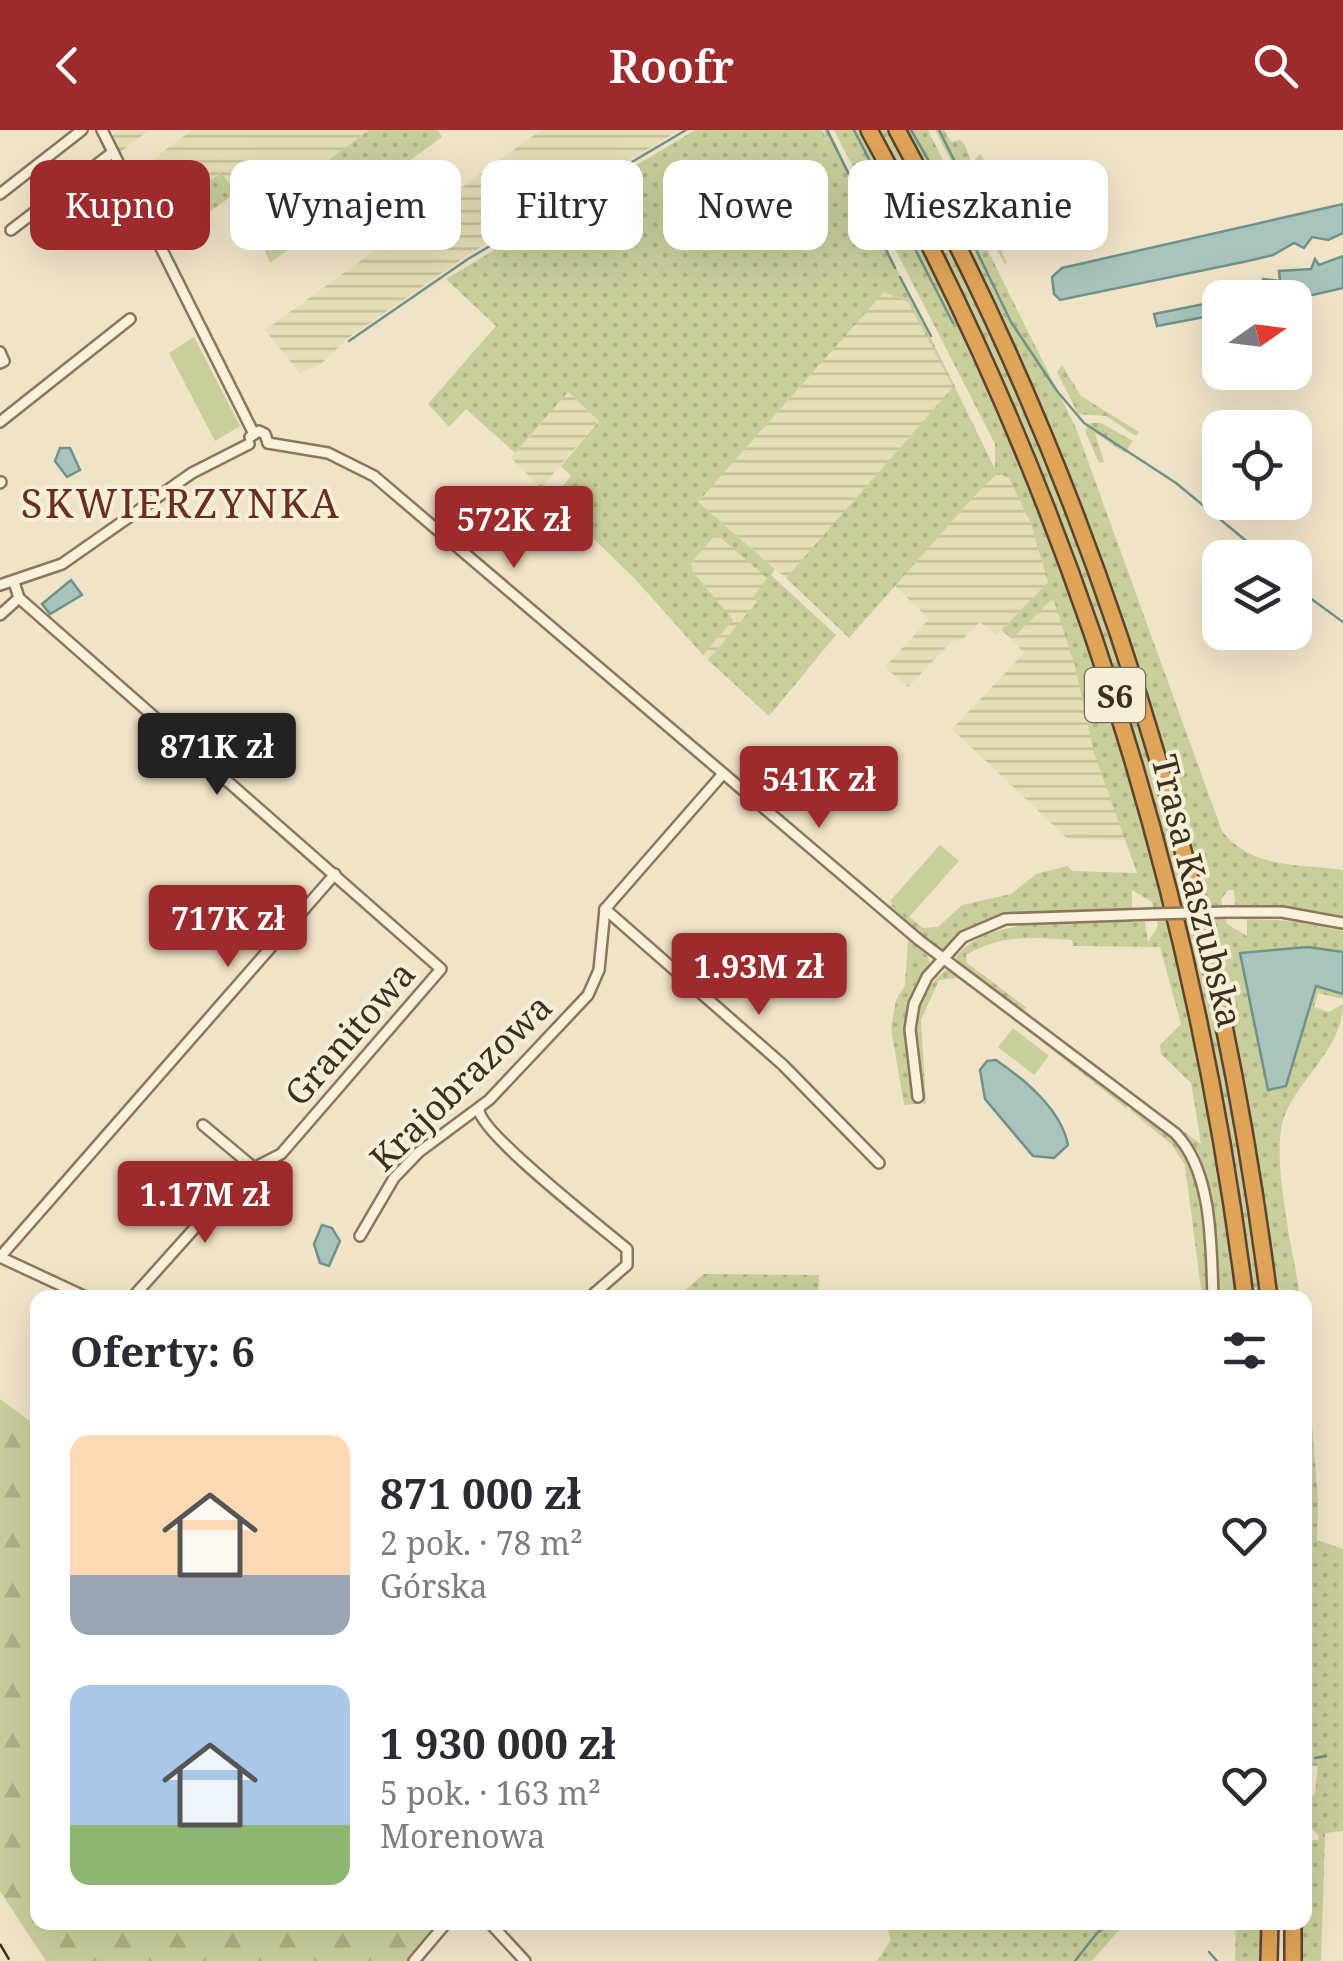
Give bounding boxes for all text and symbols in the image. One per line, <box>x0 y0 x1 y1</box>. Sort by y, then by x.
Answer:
text: Roofr <box>609 35 734 96</box>
icon: back <box>40 38 95 93</box>
icon: search <box>1248 38 1303 93</box>
chip: Kupno <box>30 160 210 250</box>
chip: Wynajem <box>230 160 461 250</box>
chip: Filtry <box>481 160 643 250</box>
chip: Nowe <box>663 160 828 250</box>
chip: Mieszkanie <box>848 160 1108 250</box>
north arrow <box>1202 280 1312 390</box>
map controls <box>1202 280 1312 650</box>
button: locate <box>1202 410 1312 520</box>
district label: SKWIERZYNKA <box>21 475 341 530</box>
pin: 572K zł <box>422 486 606 571</box>
text: 572K zł <box>457 497 571 540</box>
button: layers <box>1202 540 1312 650</box>
road number: S6 <box>1085 668 1145 722</box>
pin: 871K zł <box>125 713 309 798</box>
text: 871K zł <box>160 724 274 767</box>
pin: 541K zł <box>727 746 911 831</box>
street label: Trasa Kaszubska <box>1141 750 1255 1032</box>
text: 541K zł <box>762 757 876 800</box>
pin: 717K zł <box>136 885 320 970</box>
text: 717K zł <box>171 896 285 939</box>
pin: 1.93M zł <box>656 933 862 1018</box>
text: 1.93M zł <box>694 944 824 987</box>
street label: Granitowa <box>273 951 425 1115</box>
street label: Krajobrazowa <box>359 983 561 1181</box>
pin: 1.17M zł <box>102 1161 308 1246</box>
text: 1.17M zł <box>140 1172 270 1215</box>
text: Oferty: 6 <box>70 1322 255 1379</box>
icon: filters <box>1217 1323 1272 1378</box>
text: 871 000 zł <box>380 1464 581 1521</box>
icon: home <box>150 1475 270 1595</box>
icon: heart <box>1217 1508 1272 1563</box>
text: 2 pok. · 78 m² <box>380 1521 583 1564</box>
text: Górska <box>380 1564 488 1607</box>
text: 1 930 000 zł <box>380 1714 616 1771</box>
icon: home <box>150 1725 270 1845</box>
icon: heart <box>1217 1758 1272 1813</box>
text: 5 pok. · 163 m² <box>380 1771 601 1814</box>
text: Morenowa <box>380 1814 545 1857</box>

